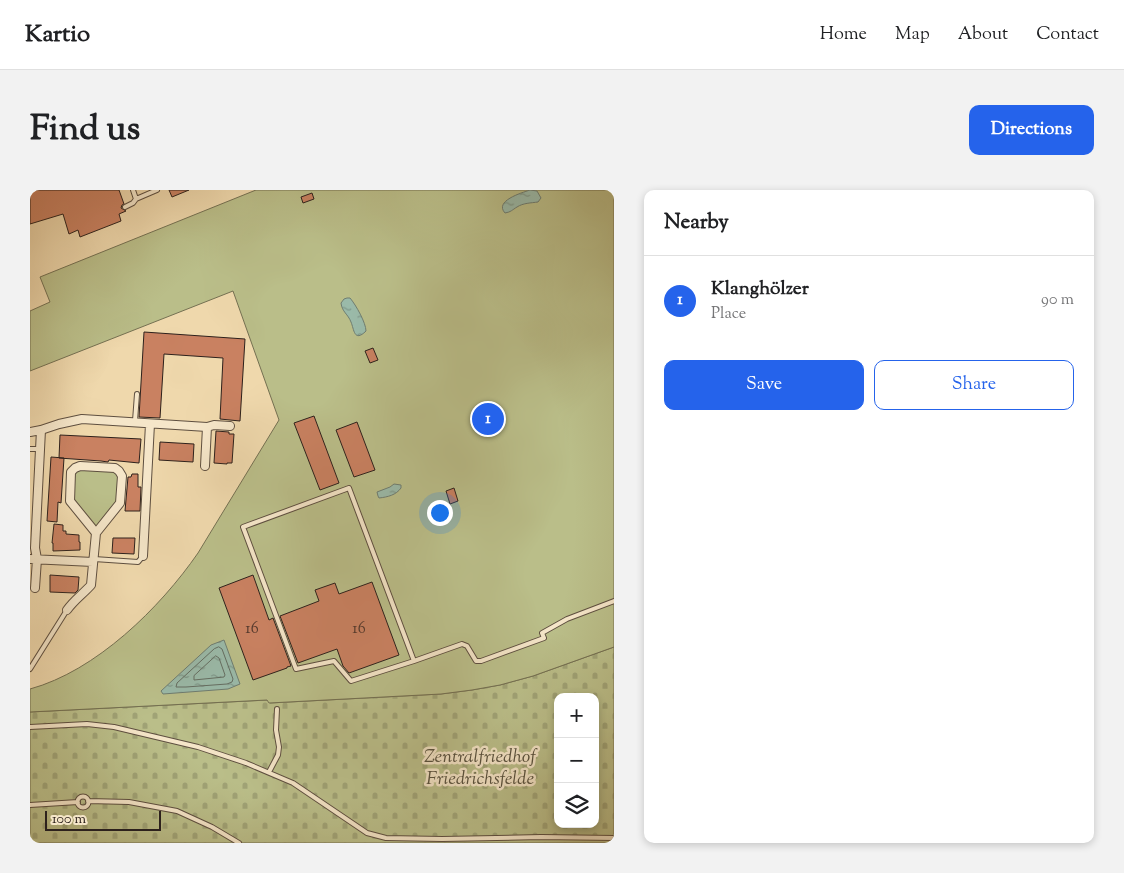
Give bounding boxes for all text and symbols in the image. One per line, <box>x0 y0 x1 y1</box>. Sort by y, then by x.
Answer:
text: Kartio <box>25 18 90 52</box>
text: Home <box>820 22 867 48</box>
text: Map <box>895 22 930 48</box>
text: About <box>958 22 1008 48</box>
text: Contact <box>1036 22 1099 48</box>
text: Find us <box>30 105 140 156</box>
button: Directions <box>969 105 1094 155</box>
text: Nearby <box>664 208 729 238</box>
text: Klanghölzer <box>711 276 809 303</box>
text: 1 <box>677 289 683 312</box>
text: 90 m <box>1041 289 1074 312</box>
text: Place <box>711 303 746 326</box>
button: Save <box>664 360 864 410</box>
button: Share <box>874 360 1074 410</box>
pin: 1 <box>472 400 504 438</box>
your location <box>427 500 453 526</box>
house number: 16 <box>245 618 259 641</box>
house number: 16 <box>352 618 366 641</box>
map controls <box>554 693 599 828</box>
button: + <box>554 693 599 738</box>
button: − <box>554 738 599 783</box>
park label: Zentralfriedhof Friedrichsfelde <box>424 744 538 793</box>
button: layers <box>554 783 599 828</box>
scale bar <box>45 808 161 831</box>
text: 100 m <box>52 810 86 830</box>

